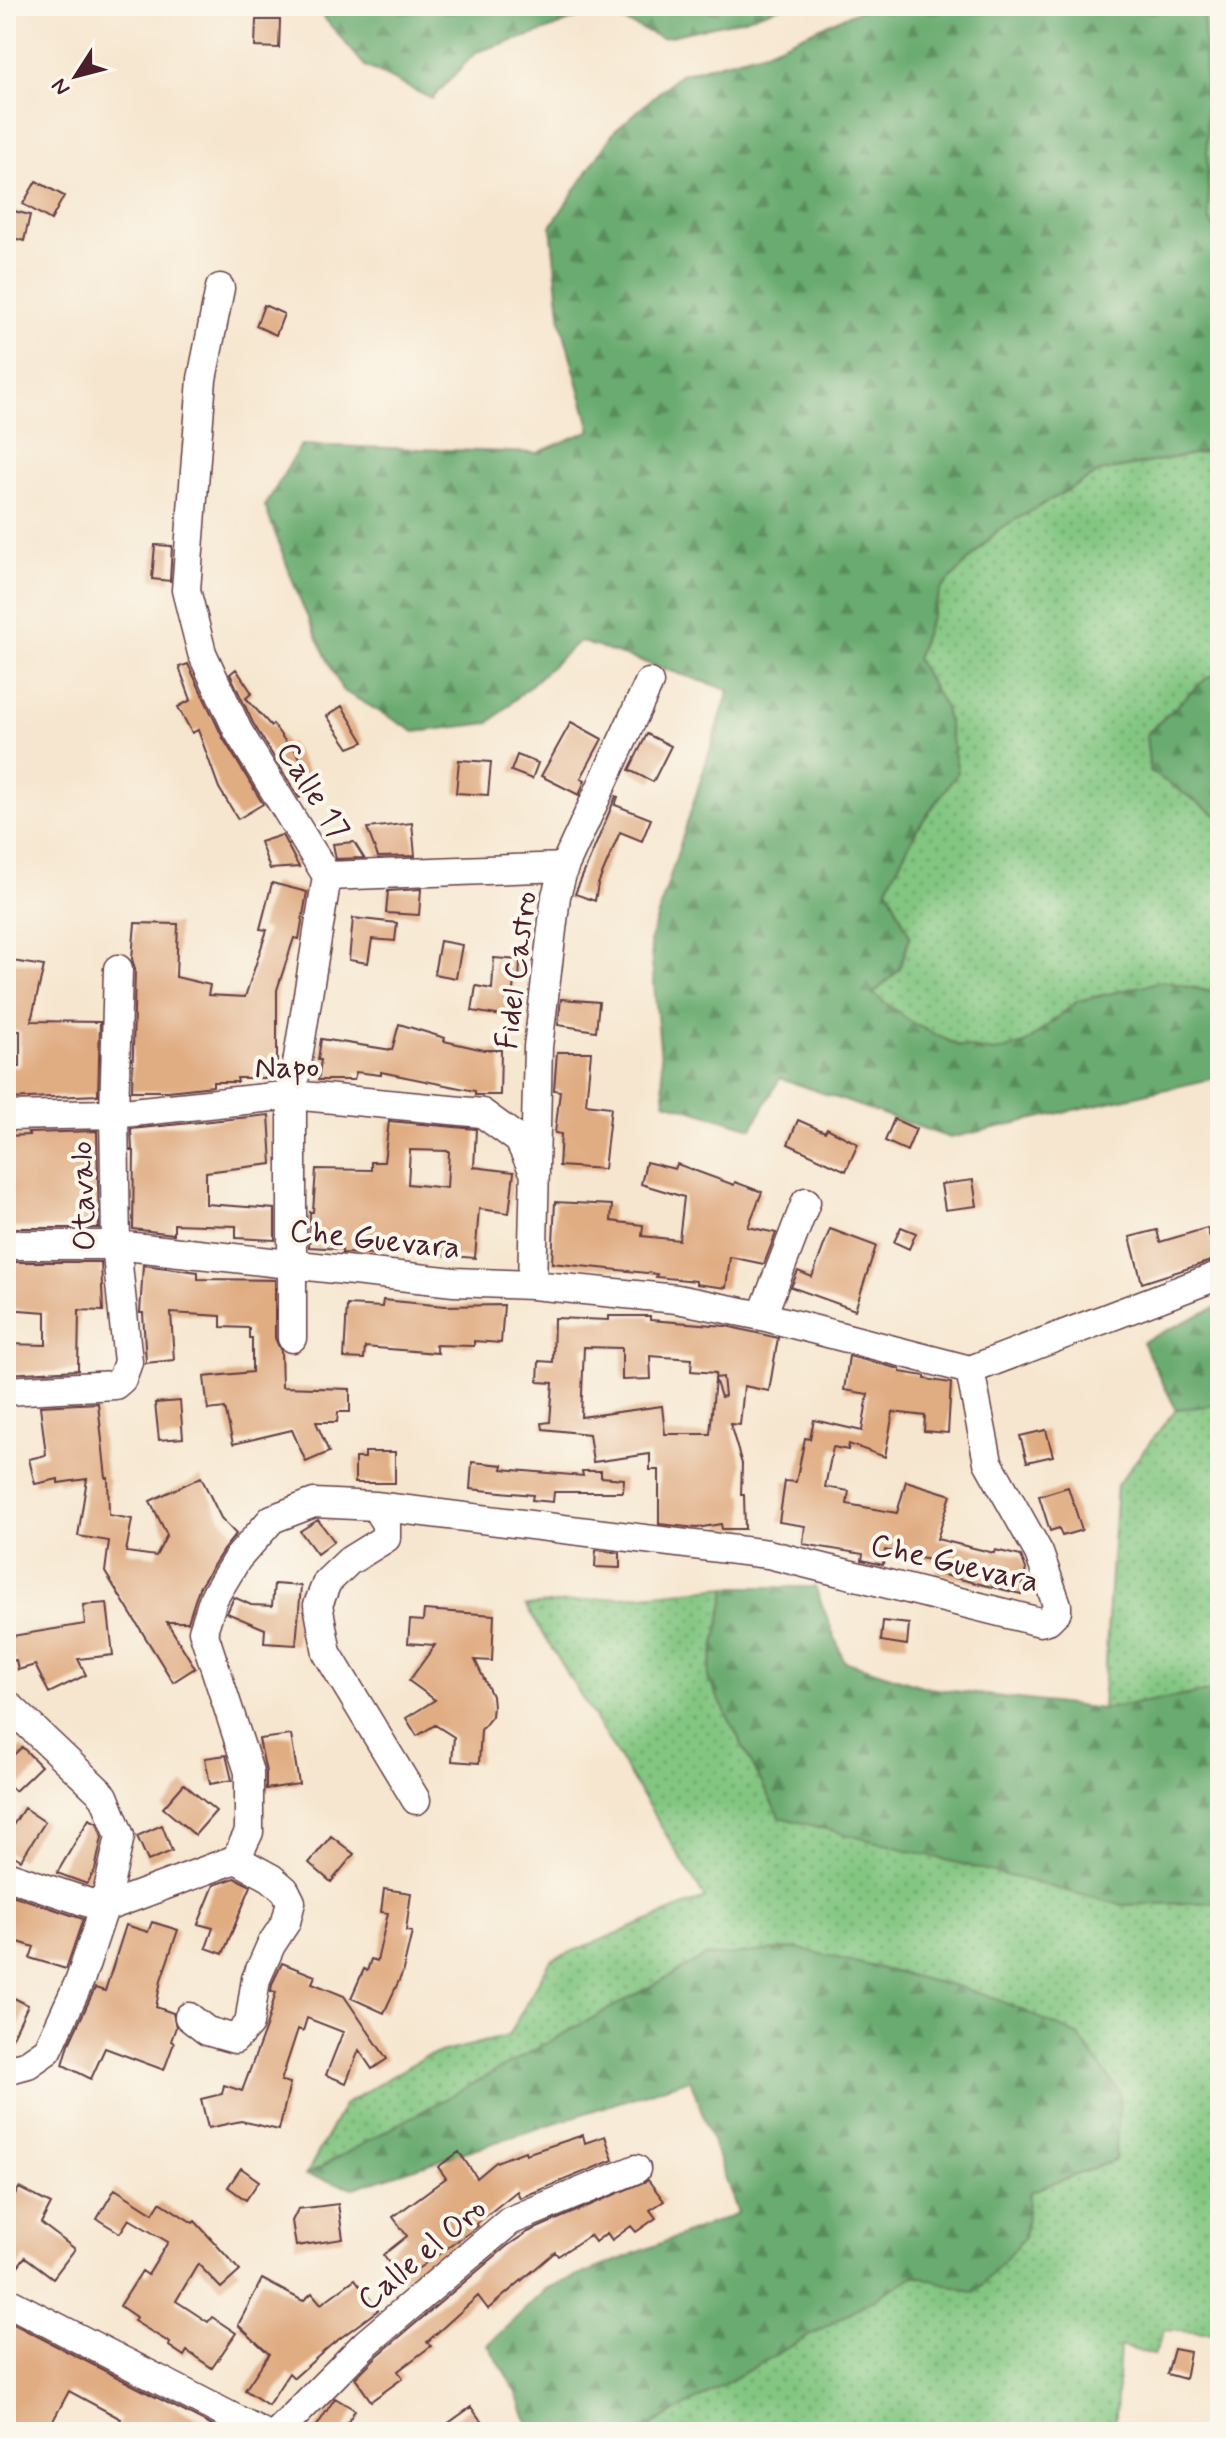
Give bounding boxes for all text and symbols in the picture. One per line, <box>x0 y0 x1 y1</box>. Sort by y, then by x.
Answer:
north arrow <box>36 36 116 116</box>
text: N <box>46 72 77 101</box>
street label: Calle 17 <box>266 734 359 848</box>
street label: Fidel Castro <box>486 889 548 1052</box>
street label: Napo <box>254 1046 320 1090</box>
street label: Otavalo <box>61 1140 107 1252</box>
street label: Che Guevara <box>287 1210 462 1270</box>
street label: Che Guevara <box>866 1524 1043 1604</box>
street label: Calle el Oro <box>349 2188 496 2321</box>

